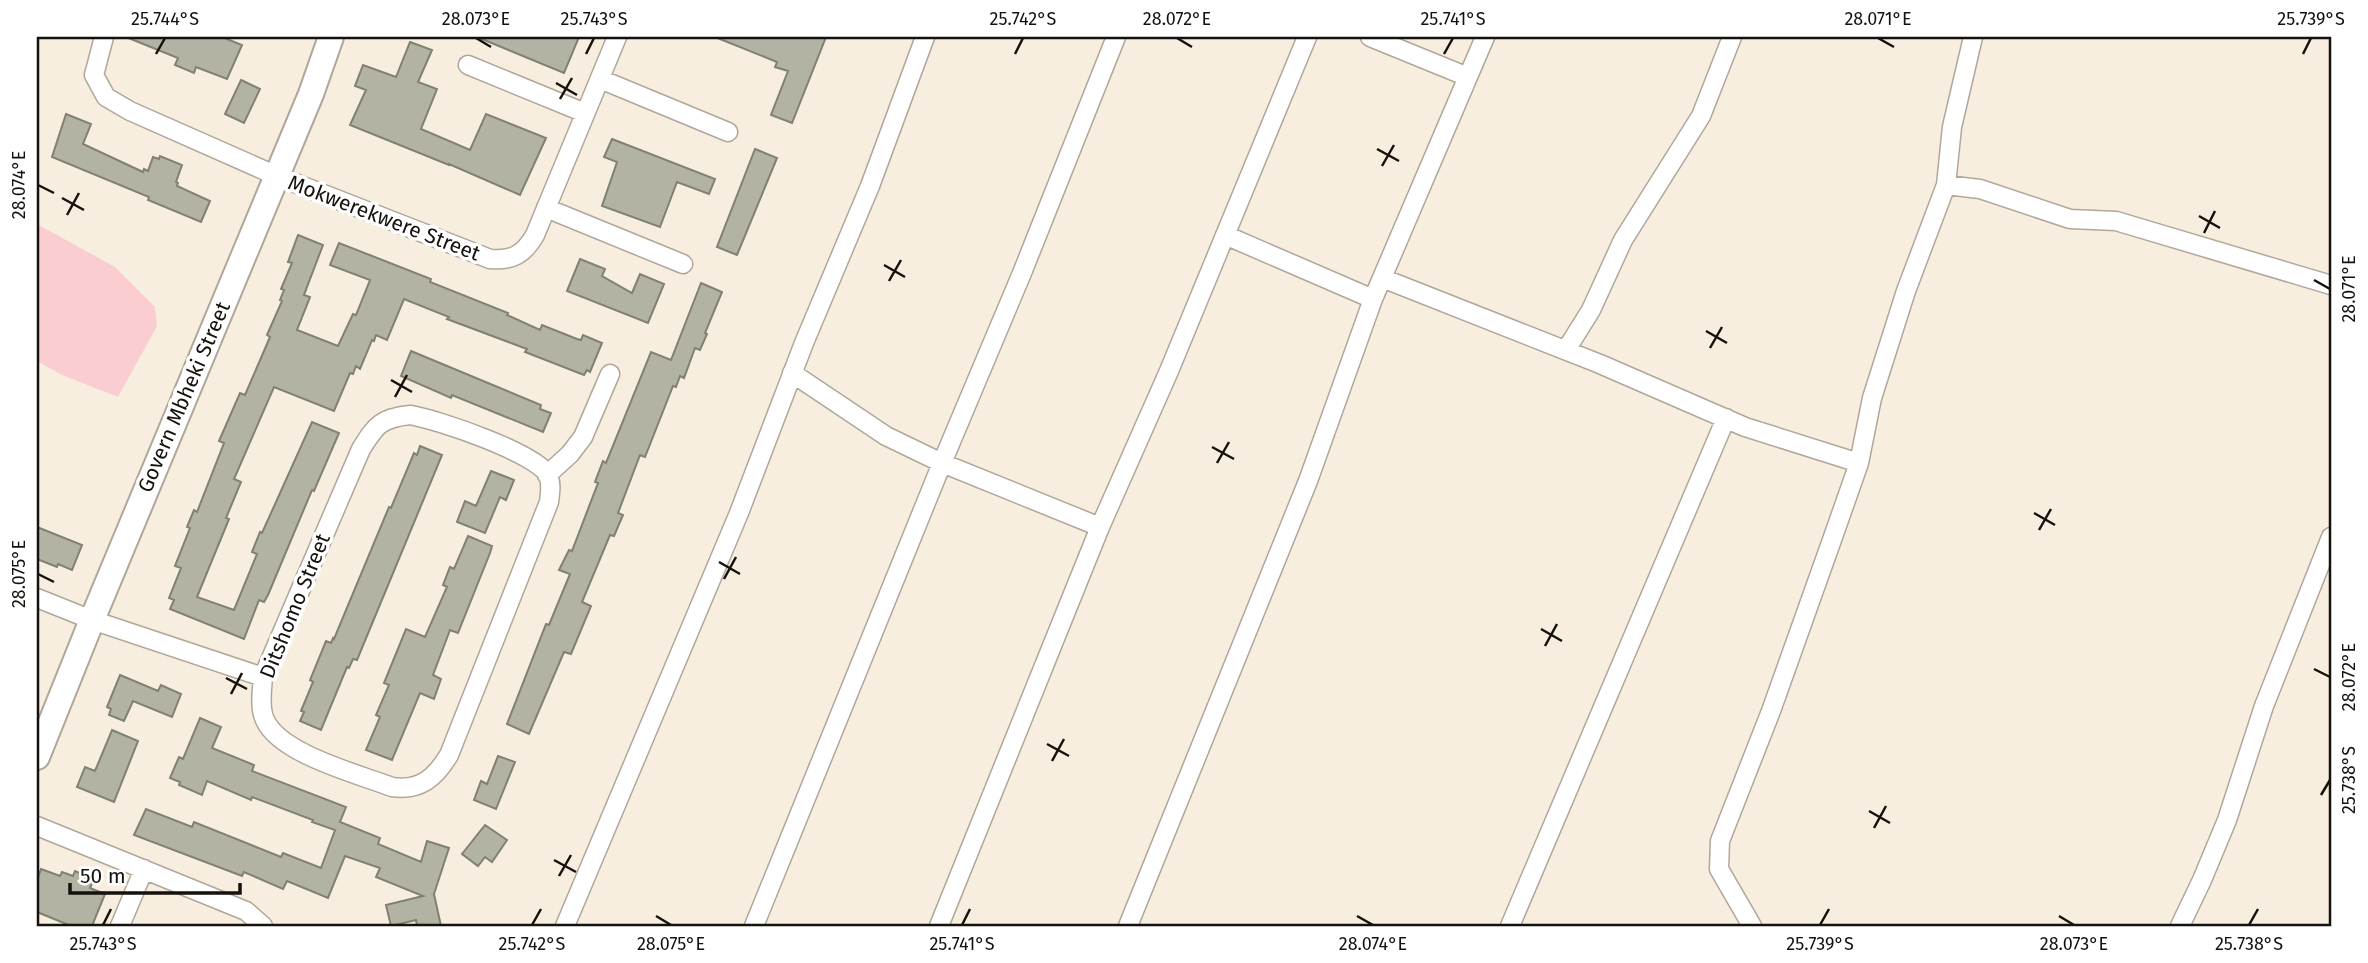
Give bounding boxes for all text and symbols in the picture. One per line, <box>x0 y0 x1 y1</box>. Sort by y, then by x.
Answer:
text: 25.744°S <box>131 8 199 30</box>
text: 28.073°E <box>442 8 510 30</box>
text: 25.743°S <box>561 8 628 30</box>
text: 25.742°S <box>990 8 1057 30</box>
text: 28.072°E <box>1143 8 1211 30</box>
text: 25.741°S <box>1420 8 1486 30</box>
text: 28.071°E <box>1844 8 1912 30</box>
text: 25.739°S <box>2277 8 2345 30</box>
text: 28.074°E <box>8 151 30 219</box>
street label: Mokwerekwere Street <box>284 169 484 267</box>
text: 28.071°E <box>2338 255 2360 323</box>
street label: Govern Mbheki Street <box>132 297 236 496</box>
street label: Ditshomo Street <box>254 529 336 682</box>
text: 28.075°E <box>8 540 30 608</box>
text: 28.072°E <box>2338 643 2360 711</box>
text: 25.738°S <box>2338 746 2360 814</box>
scale bar <box>70 851 240 895</box>
text: 50 m <box>80 863 126 889</box>
text: 25.743°S <box>70 933 137 955</box>
text: 25.742°S <box>499 933 566 955</box>
text: 28.075°E <box>637 933 705 955</box>
text: 25.741°S <box>929 933 995 955</box>
text: 28.074°E <box>1339 933 1407 955</box>
text: 25.739°S <box>1786 933 1854 955</box>
text: 28.073°E <box>2040 933 2108 955</box>
text: 25.738°S <box>2215 933 2283 955</box>

